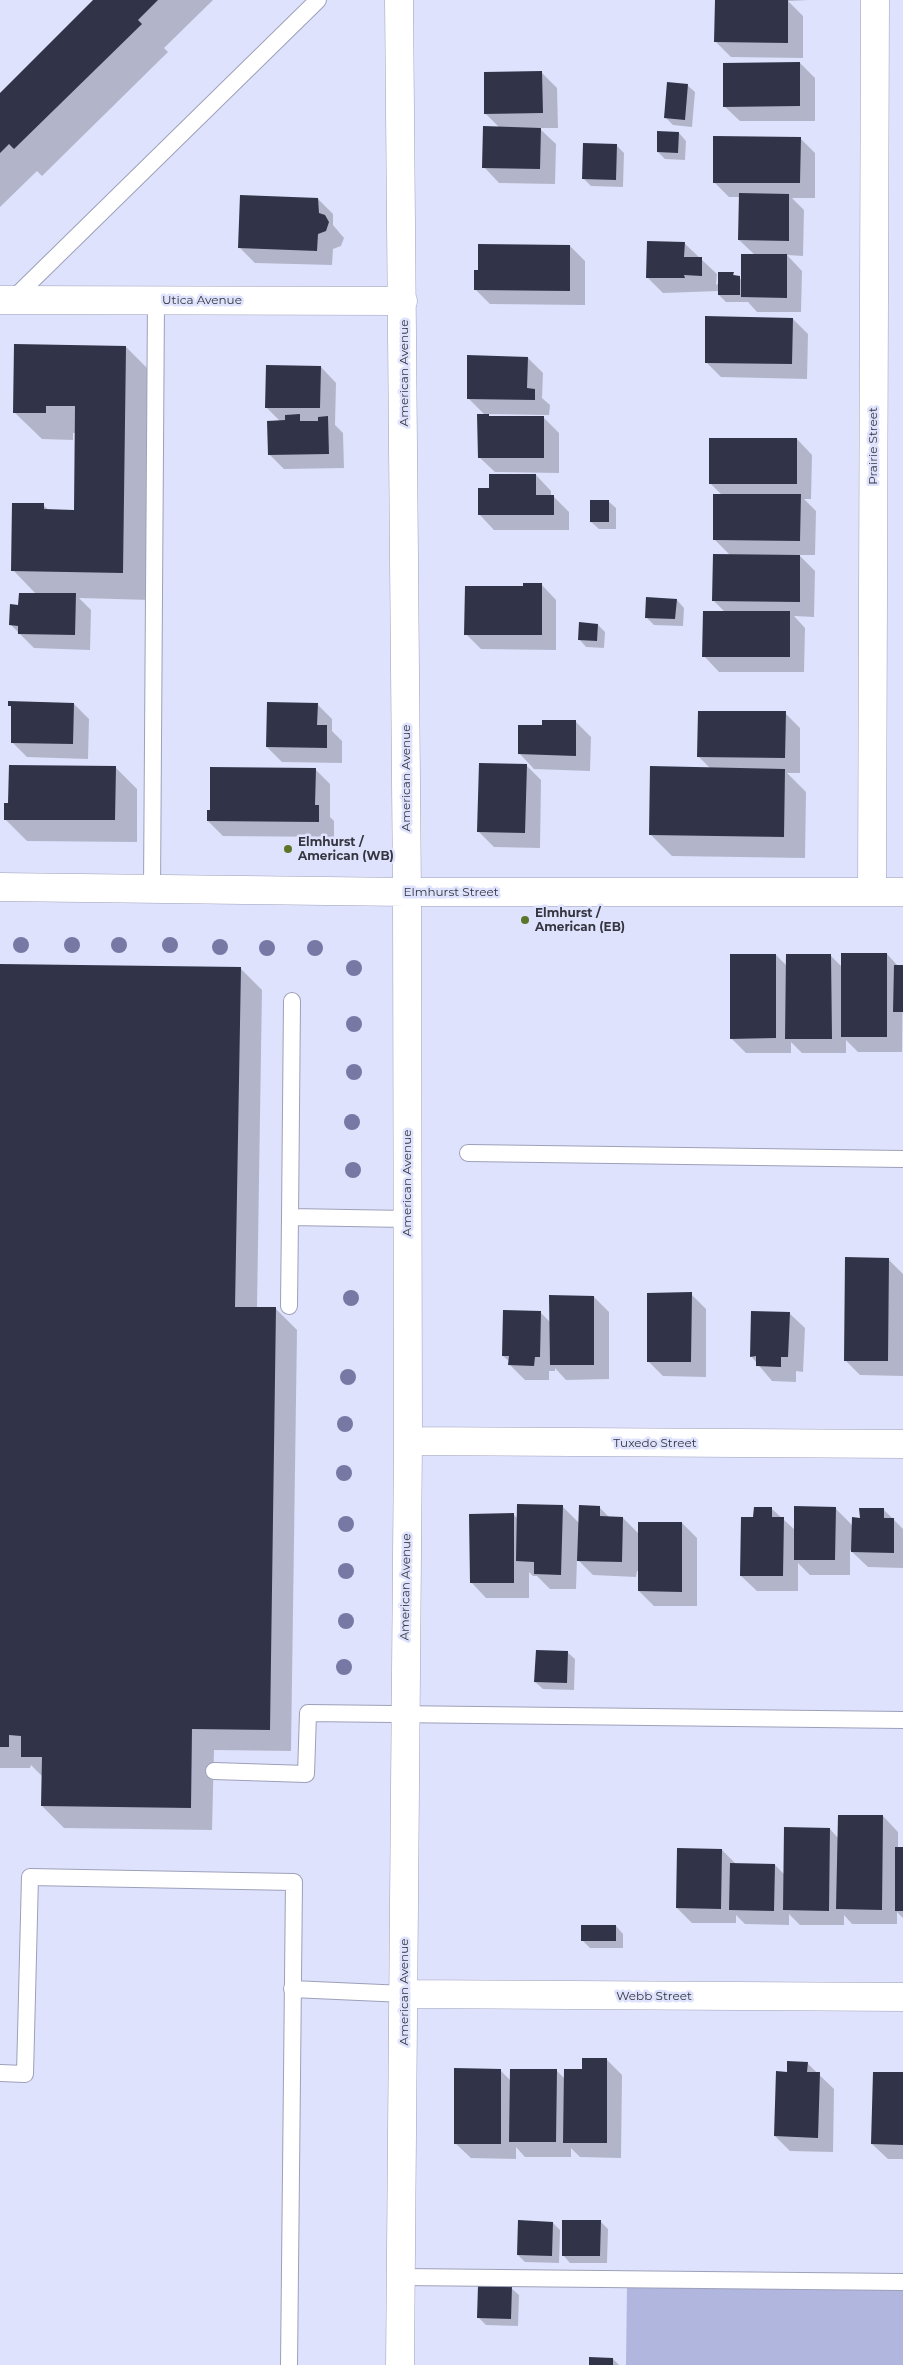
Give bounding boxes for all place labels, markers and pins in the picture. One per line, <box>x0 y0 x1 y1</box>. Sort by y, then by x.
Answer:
place label: Elmhurst / American (WB) <box>298 835 394 863</box>
marker: Elmhurst / American (WB) <box>282 843 294 855</box>
place label: Elmhurst / American (EB) <box>535 906 625 934</box>
marker: Elmhurst / American (EB) <box>519 914 531 926</box>

